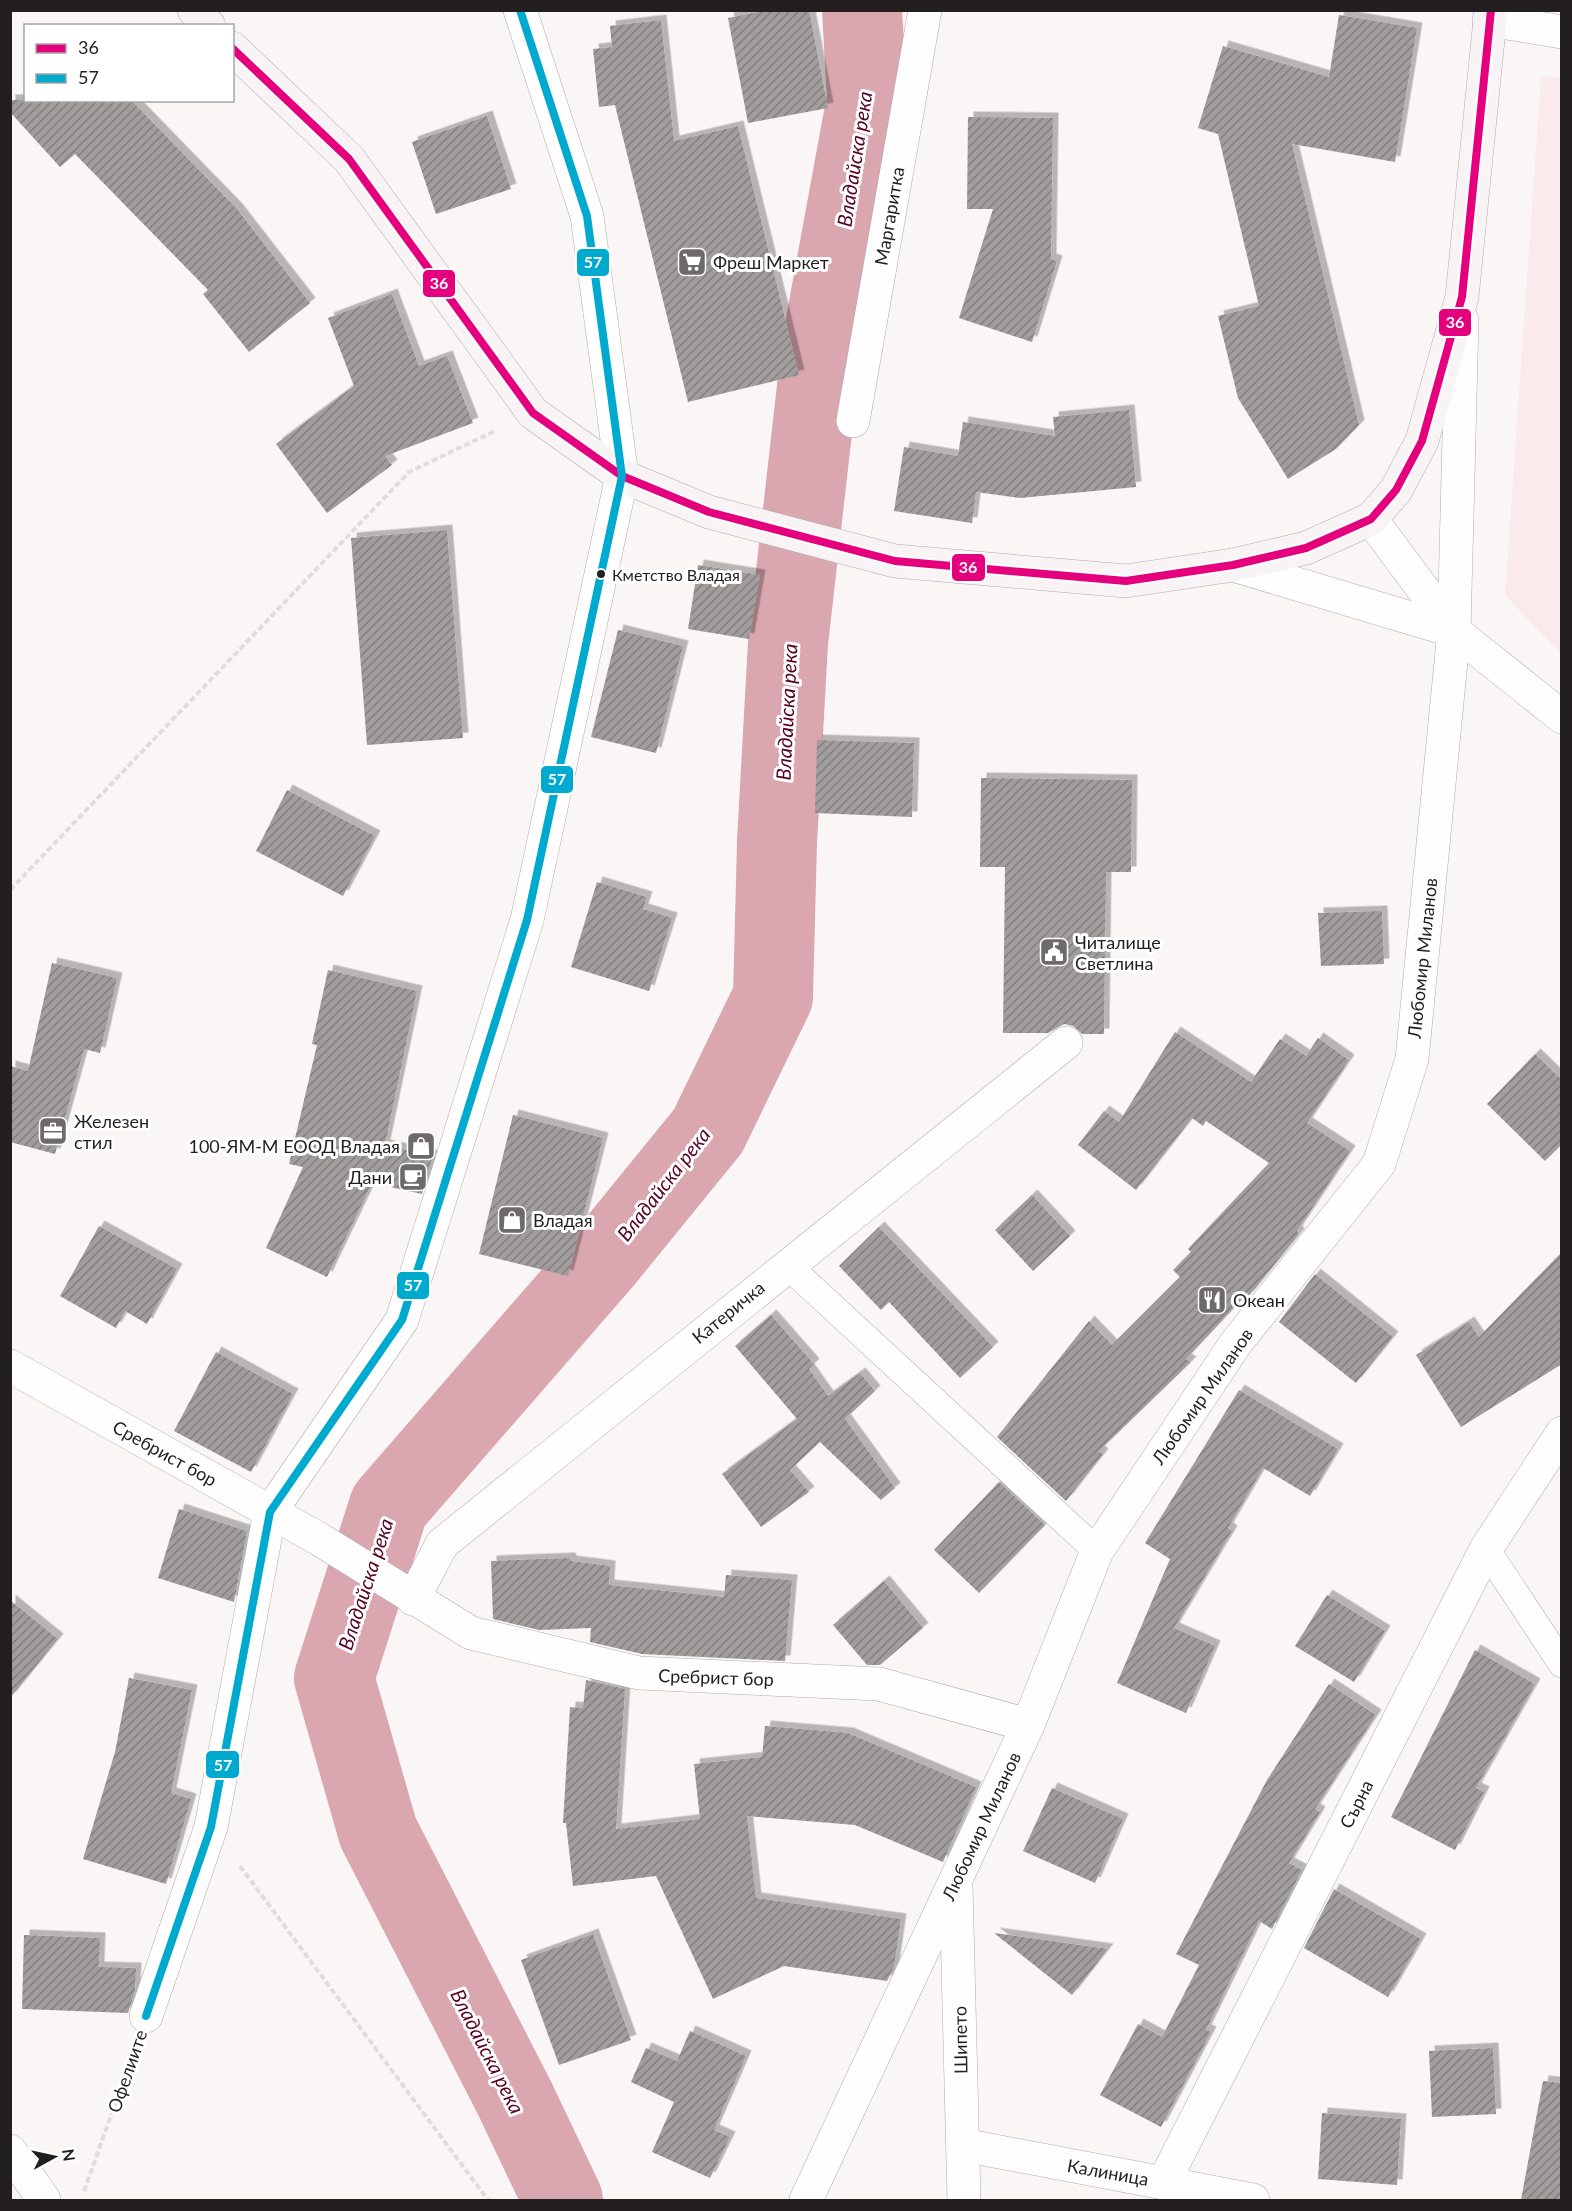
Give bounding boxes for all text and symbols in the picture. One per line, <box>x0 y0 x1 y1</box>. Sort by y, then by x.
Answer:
legend <box>24 24 234 102</box>
text: 36 <box>78 36 99 58</box>
text: 57 <box>78 66 99 88</box>
water label: Владайска река <box>831 90 877 228</box>
street label: Маргаритка <box>870 165 908 267</box>
supermarket icon: Фреш Маркет <box>676 246 708 278</box>
line badge: 57 <box>576 248 610 277</box>
place label: Фреш Маркет <box>713 251 829 273</box>
text: 57 <box>584 252 602 271</box>
line badge: 36 <box>422 269 456 298</box>
text: 36 <box>430 273 448 292</box>
line badge: 36 <box>1438 308 1472 337</box>
text: 36 <box>1446 312 1464 331</box>
line badge: 36 <box>951 553 986 582</box>
text: 36 <box>959 557 977 576</box>
place label: Кметство Владая <box>612 565 740 584</box>
marker: Кметство Владая <box>595 568 607 580</box>
water label: Владайска река <box>770 643 802 781</box>
line badge: 57 <box>540 765 574 794</box>
text: 57 <box>548 769 566 788</box>
street label: Любомир Миланов <box>1403 877 1441 1040</box>
place label: Читалище Светлина <box>1075 931 1161 974</box>
public building icon: Читалище Светлина <box>1038 936 1070 968</box>
place label: Железен стил <box>74 1110 149 1153</box>
office icon: Железен стил <box>37 1115 69 1147</box>
water label: Владайска река <box>611 1123 715 1245</box>
shop icon: 100-ЯМ-М ЕООД Владая <box>405 1130 437 1162</box>
place label: 100-ЯМ-М ЕООД Владая <box>188 1135 400 1157</box>
cafe icon: Дани <box>397 1161 429 1193</box>
place label: Дани <box>348 1166 392 1188</box>
shop icon: Владая <box>496 1204 528 1236</box>
place label: Владая <box>533 1209 593 1231</box>
line badge: 57 <box>396 1271 430 1300</box>
text: 57 <box>404 1275 422 1294</box>
street label: Катеричка <box>687 1276 769 1348</box>
restaurant icon: Океан <box>1196 1284 1228 1316</box>
place label: Океан <box>1233 1289 1285 1311</box>
street label: Любомир Миланов <box>1146 1324 1257 1469</box>
street label: Сребрист бор <box>109 1415 221 1491</box>
water label: Владайска река <box>332 1515 398 1653</box>
street label: Сребрист бор <box>658 1664 774 1690</box>
street label: Любомир Миланов <box>937 1748 1025 1905</box>
line badge: 57 <box>205 1750 240 1779</box>
text: 57 <box>214 1755 232 1774</box>
street label: Сърна <box>1335 1776 1377 1832</box>
water label: Владайска река <box>446 1985 530 2117</box>
street label: Шипето <box>948 2006 972 2074</box>
street label: Офелиите <box>103 2027 151 2115</box>
north arrow <box>24 2127 84 2187</box>
text: N <box>59 2147 80 2162</box>
street label: Калиница <box>1066 2154 1150 2190</box>

